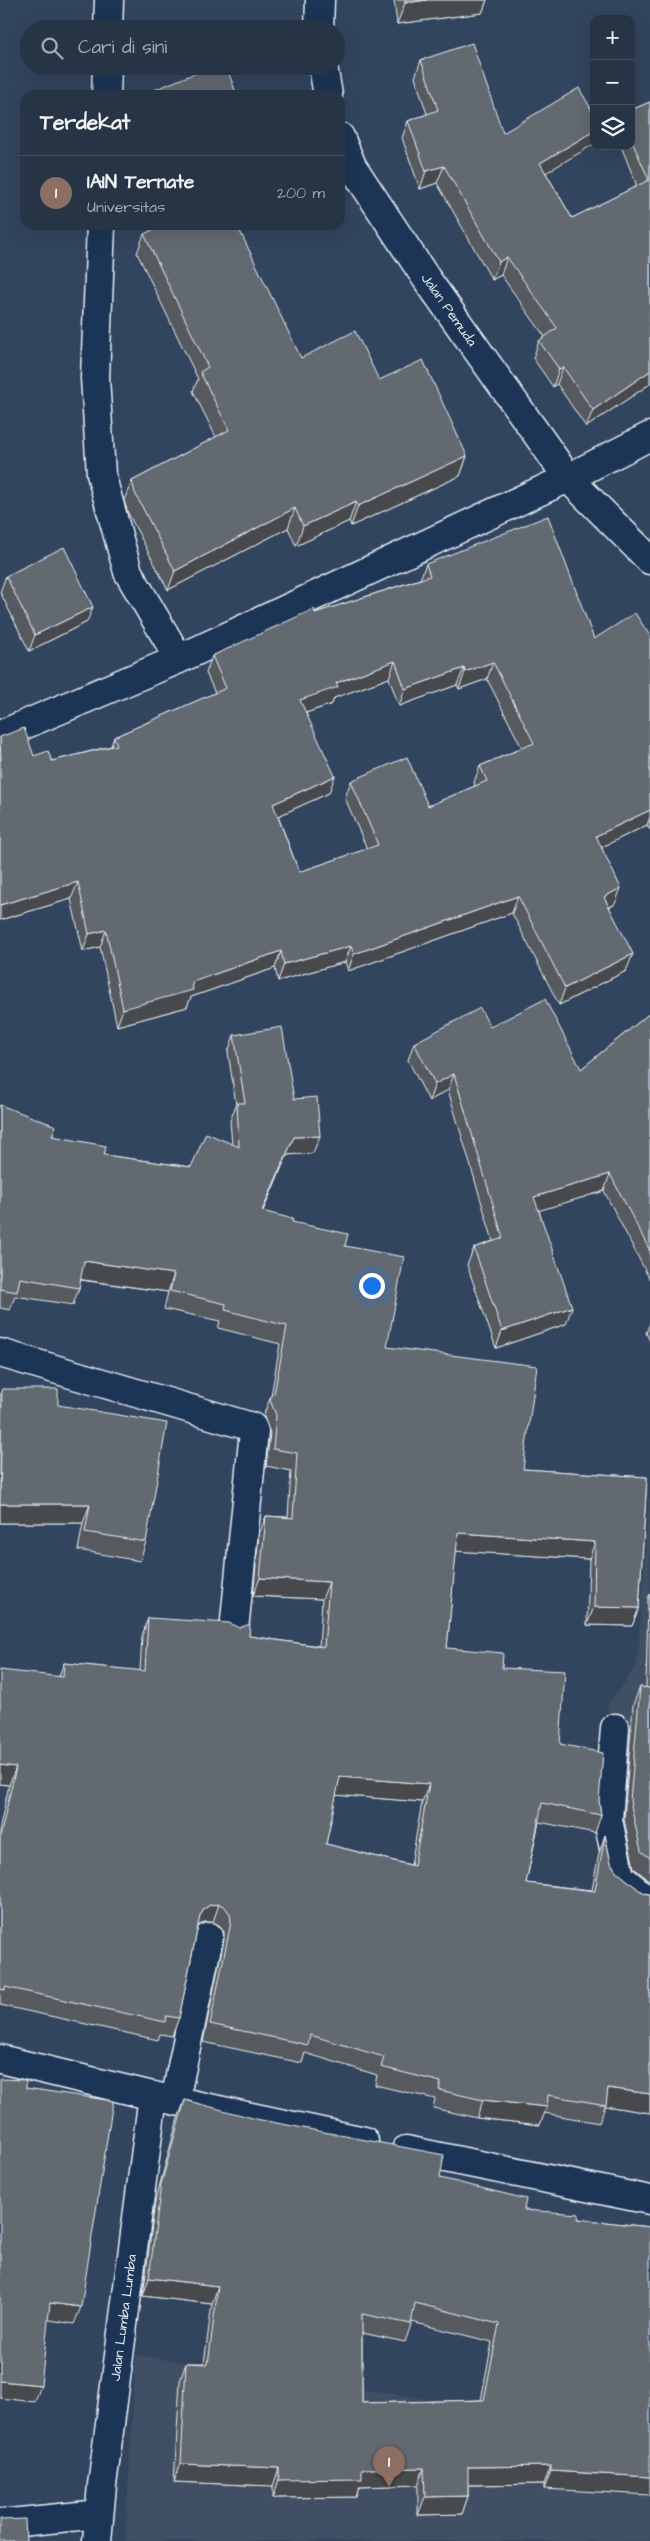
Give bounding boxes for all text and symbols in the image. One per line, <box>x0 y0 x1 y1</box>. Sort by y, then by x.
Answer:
map controls <box>590 15 635 150</box>
button: + <box>590 15 635 60</box>
search box <box>20 20 345 75</box>
icon: search <box>38 34 66 62</box>
text: Cari di sini <box>78 34 167 61</box>
button: − <box>590 60 635 105</box>
button: layers <box>590 105 635 150</box>
text: Terdekat <box>40 108 130 137</box>
text: IAIN Ternate <box>87 169 194 196</box>
text: 1 <box>55 182 57 204</box>
text: 200 m <box>277 182 325 204</box>
text: Universitas <box>87 196 165 218</box>
street label: Jalan Pemuda <box>416 270 482 351</box>
your location <box>359 1273 385 1299</box>
street label: Jalan Lumba Lumba <box>106 2253 142 2382</box>
pin: 1 <box>373 2446 405 2487</box>

